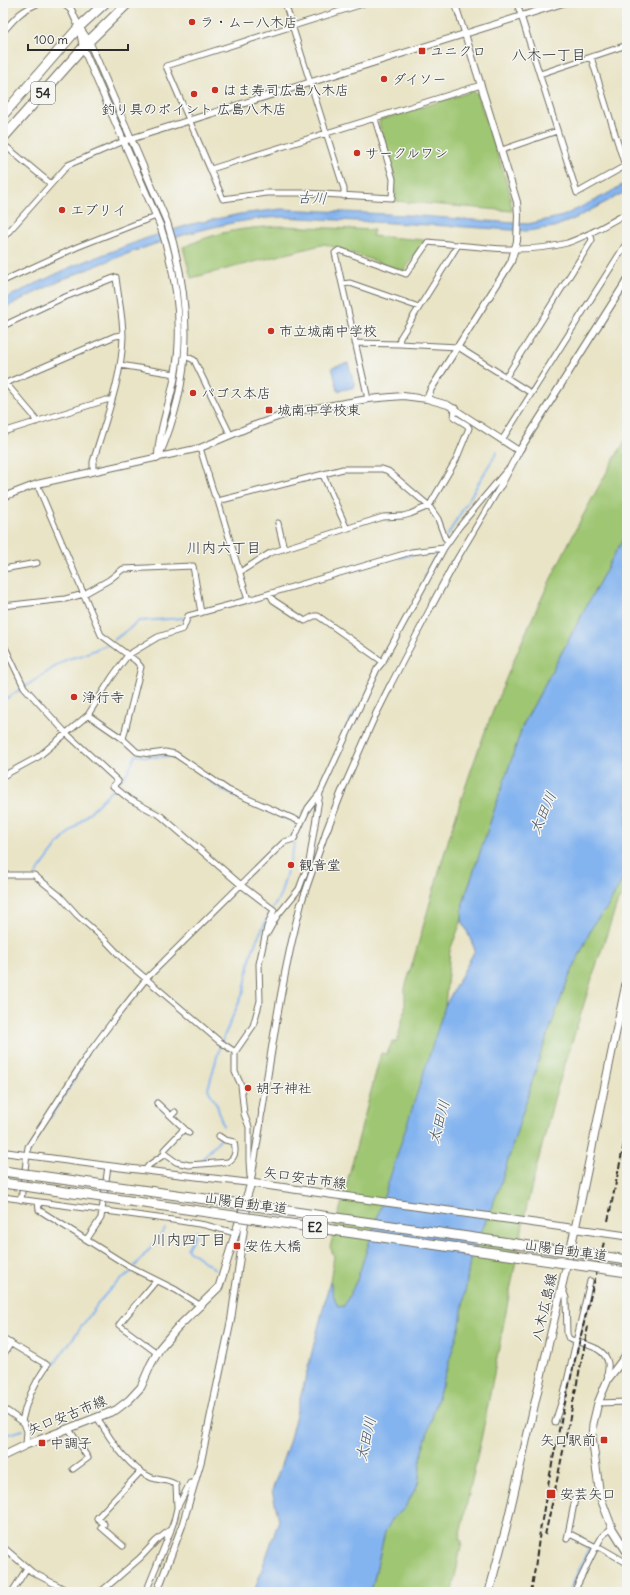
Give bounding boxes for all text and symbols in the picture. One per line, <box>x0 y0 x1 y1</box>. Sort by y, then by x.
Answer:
place label: ラ・ムー八木店 <box>200 13 297 31</box>
marker: ラ・ムー八木店 <box>187 17 197 27</box>
scale bar <box>28 26 128 52</box>
text: 100 m <box>34 32 68 47</box>
place label: ユニクロ <box>430 42 486 60</box>
district label: 八木一丁目 <box>511 45 587 64</box>
marker: ユニクロ <box>417 46 427 56</box>
place label: ダイソー <box>392 70 447 88</box>
marker: ダイソー <box>379 74 389 84</box>
place label: はま寿司広島八木店 <box>223 81 349 99</box>
road number: 54 <box>31 82 55 104</box>
marker: はま寿司広島八木店 <box>210 85 220 95</box>
marker: 釣り具のポイント 広島八木店 <box>189 89 199 99</box>
place label: 釣り具のポイント 広島八木店 <box>101 100 287 118</box>
place label: サークルワン <box>365 144 448 162</box>
marker: サークルワン <box>352 148 362 158</box>
water label: 古川 <box>297 187 328 208</box>
place label: エブリイ <box>70 201 126 219</box>
marker: エブリイ <box>57 205 67 215</box>
place label: 市立城南中学校 <box>279 322 377 340</box>
marker: 市立城南中学校 <box>266 326 276 336</box>
place label: パゴス本店 <box>201 384 271 402</box>
marker: パゴス本店 <box>188 388 198 398</box>
place label: 城南中学校東 <box>277 401 361 419</box>
marker: 城南中学校東 <box>264 405 274 415</box>
district label: 川内六丁目 <box>186 538 262 557</box>
place label: 浄行寺 <box>82 688 124 706</box>
marker: 浄行寺 <box>69 692 79 702</box>
water label: 太田川 <box>525 788 560 837</box>
place label: 観音堂 <box>299 856 341 874</box>
marker: 観音堂 <box>286 860 296 870</box>
place label: 胡子神社 <box>256 1079 312 1097</box>
marker: 胡子神社 <box>243 1083 253 1093</box>
water label: 太田川 <box>424 1098 454 1146</box>
street label: 矢口安古市線 <box>262 1163 348 1193</box>
street label: 山陽自動車道 <box>203 1188 289 1218</box>
road number: E2 <box>303 1216 327 1238</box>
district label: 川内四丁目 <box>151 1230 227 1249</box>
street label: 山陽自動車道 <box>523 1235 609 1265</box>
place label: 安佐大橋 <box>245 1237 301 1255</box>
marker: 安佐大橋 <box>232 1241 242 1251</box>
street label: 八木広島線 <box>527 1271 561 1343</box>
street label: 矢口安古市線 <box>25 1391 109 1439</box>
water label: 太田川 <box>351 1415 380 1463</box>
place label: 矢口駅前 <box>540 1431 596 1449</box>
place label: 中調子 <box>50 1434 92 1452</box>
marker: 矢口駅前 <box>599 1435 609 1445</box>
marker: 中調子 <box>37 1438 47 1448</box>
place label: 安芸矢口 <box>560 1485 616 1503</box>
marker: 安芸矢口 <box>545 1488 557 1500</box>

